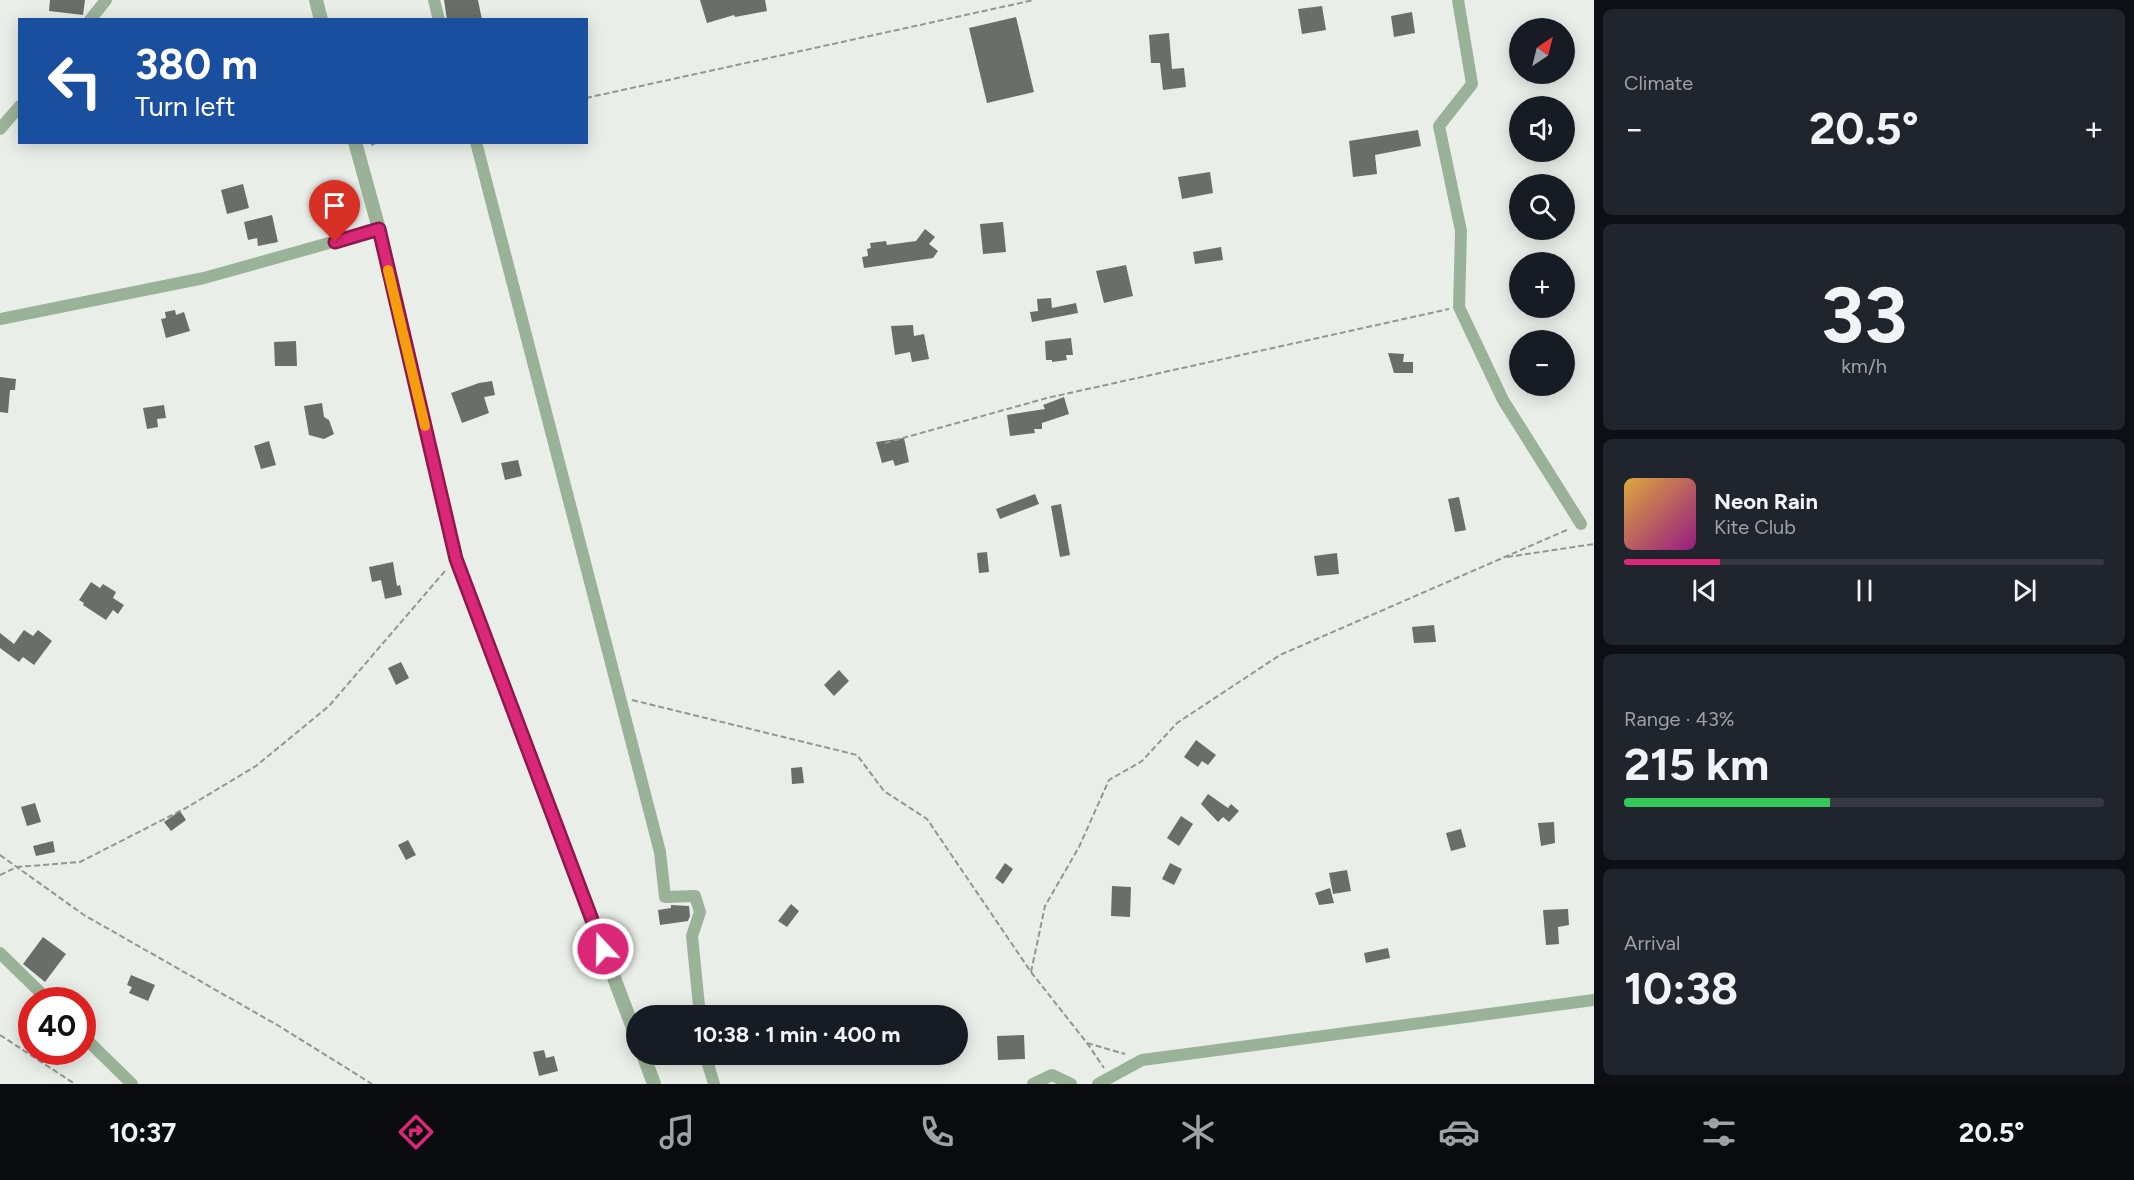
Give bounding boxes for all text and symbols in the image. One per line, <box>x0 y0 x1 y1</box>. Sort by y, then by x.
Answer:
north arrow <box>1509 18 1575 84</box>
map controls <box>1509 18 1575 396</box>
text: 380 m <box>135 39 258 90</box>
icon: left <box>36 42 114 120</box>
text: Climate <box>1624 71 1693 95</box>
text: Turn left <box>135 90 235 123</box>
button: sound <box>1509 96 1575 162</box>
text: 20.5° <box>1809 101 1919 155</box>
text: − <box>1624 109 1645 148</box>
text: + <box>2083 109 2104 148</box>
button: search <box>1509 174 1575 240</box>
pin <box>309 180 360 242</box>
icon: arrive <box>318 189 351 222</box>
button: + <box>1509 252 1575 318</box>
text: 33 <box>1821 268 1907 362</box>
button: − <box>1509 330 1575 396</box>
text: km/h <box>1841 354 1887 378</box>
text: Neon Rain <box>1714 488 1818 515</box>
text: Kite Club <box>1714 515 1796 539</box>
icon: previous <box>1688 574 1721 607</box>
icon: pause <box>1848 574 1881 607</box>
icon: next <box>2008 574 2041 607</box>
text: Range · 43% <box>1624 707 1735 731</box>
text: 215 km <box>1624 737 1769 791</box>
position arrow <box>571 917 635 981</box>
text: Arrival <box>1624 931 1680 955</box>
text: 10:38 <box>1624 961 1738 1015</box>
speed limit sign: 40 <box>18 987 96 1065</box>
text: 10:38 · 1 min · 400 m <box>693 1021 901 1048</box>
icon: directions <box>395 1111 437 1153</box>
icon: music <box>656 1111 698 1153</box>
icon: phone <box>916 1111 958 1153</box>
icon: climate <box>1177 1111 1219 1153</box>
icon: car <box>1438 1111 1480 1153</box>
icon: filters <box>1698 1111 1740 1153</box>
text: 10:37 <box>109 1116 176 1149</box>
text: 20.5° <box>1959 1116 2025 1149</box>

